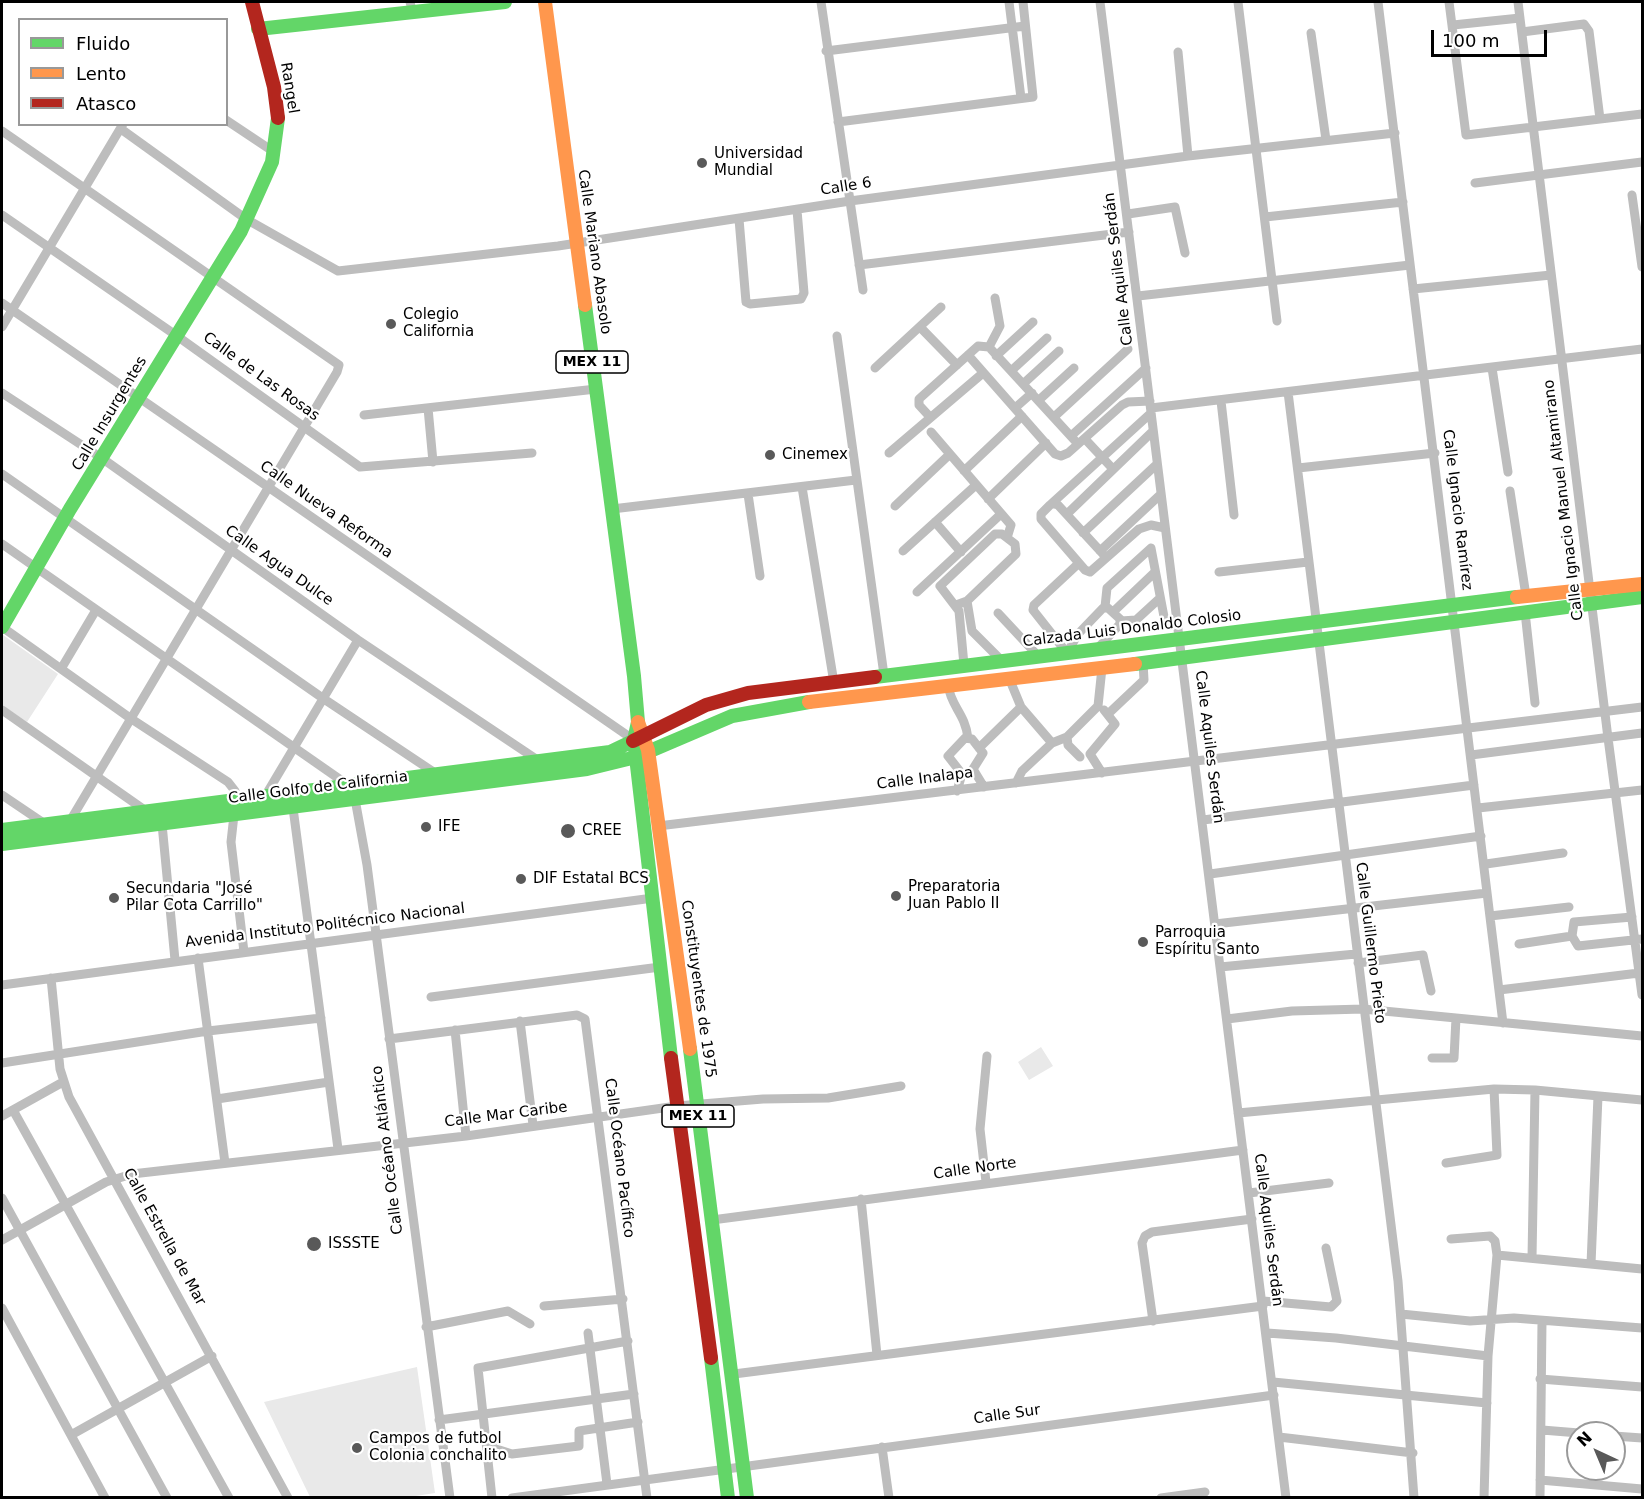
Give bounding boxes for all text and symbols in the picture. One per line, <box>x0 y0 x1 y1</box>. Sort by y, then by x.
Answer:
legend <box>18 18 228 126</box>
scale bar <box>1434 18 1550 56</box>
text: 100 m <box>1442 30 1500 51</box>
text: Fluido <box>76 33 130 54</box>
street label: Rangel <box>276 61 302 115</box>
text: Lento <box>76 63 126 84</box>
text: Atasco <box>76 93 136 114</box>
place label: Universidad Mundial <box>714 145 803 180</box>
marker: Universidad Mundial <box>695 156 709 170</box>
street label: Calle Mariano Abasolo <box>574 168 614 336</box>
street label: Calle 6 <box>819 174 873 200</box>
street label: Calle Aquiles Serdán <box>1101 191 1137 347</box>
place label: Colegio California <box>403 306 474 341</box>
marker: Colegio California <box>384 317 398 331</box>
street label: Calle de Las Rosas <box>199 329 323 425</box>
road number: MEX 11 <box>556 351 628 373</box>
street label: Calle Insurgentes <box>69 354 151 474</box>
street label: Calle Ignacio Manuel Altamirano <box>1540 378 1588 622</box>
street label: Calle Ignacio Ramírez <box>1438 429 1476 591</box>
place label: Cinemex <box>782 446 848 464</box>
marker: Cinemex <box>763 448 777 462</box>
street label: Calle Nueva Reforma <box>256 457 396 563</box>
street label: Calle Agua Dulce <box>221 522 337 610</box>
street label: Calzada Luis Donaldo Colosio <box>1022 607 1242 651</box>
street label: Calle Aquiles Serdán <box>1191 669 1227 825</box>
street label: Calle Inalapa <box>876 764 974 794</box>
street label: Calle Golfo de California <box>227 768 409 808</box>
place label: IFE <box>438 818 461 836</box>
marker: IFE <box>419 820 433 834</box>
marker: CREE <box>559 822 577 840</box>
place label: CREE <box>582 822 622 840</box>
street label: Calle Guillermo Prieto <box>1351 861 1389 1025</box>
place label: DIF Estatal BCS <box>533 870 649 888</box>
marker: DIF Estatal BCS <box>514 872 528 886</box>
place label: Preparatoria Juan Pablo II <box>908 878 1001 913</box>
place label: Secundaria "José Pilar Cota Carrillo" <box>126 880 263 915</box>
marker: Preparatoria Juan Pablo II <box>889 889 903 903</box>
marker: Secundaria "José Pilar Cota Carrillo" <box>107 891 121 905</box>
street label: Constituyentes de 1975 <box>677 899 719 1079</box>
street label: Avenida Instituto Politécnico Nacional <box>184 900 466 952</box>
place label: Parroquia Espíritu Santo <box>1155 924 1260 959</box>
marker: Parroquia Espíritu Santo <box>1136 935 1150 949</box>
street label: Calle Océano Atlántico <box>369 1064 407 1236</box>
street label: Calle Océano Pacífico <box>600 1077 638 1239</box>
street label: Calle Mar Caribe <box>443 1099 569 1131</box>
road number: MEX 11 <box>662 1105 734 1127</box>
street label: Calle Aquiles Serdán <box>1250 1152 1286 1308</box>
street label: Calle Norte <box>932 1154 1018 1184</box>
street label: Calle Estrella de Mar <box>119 1165 209 1309</box>
marker: ISSSTE <box>305 1235 323 1253</box>
place label: ISSSTE <box>328 1235 380 1253</box>
street label: Calle Sur <box>972 1401 1042 1429</box>
north arrow <box>1566 1421 1626 1481</box>
text: N <box>1573 1428 1596 1451</box>
place label: Campos de futbol Colonia conchalito <box>369 1430 507 1465</box>
marker: Campos de futbol Colonia conchalito <box>350 1441 364 1455</box>

